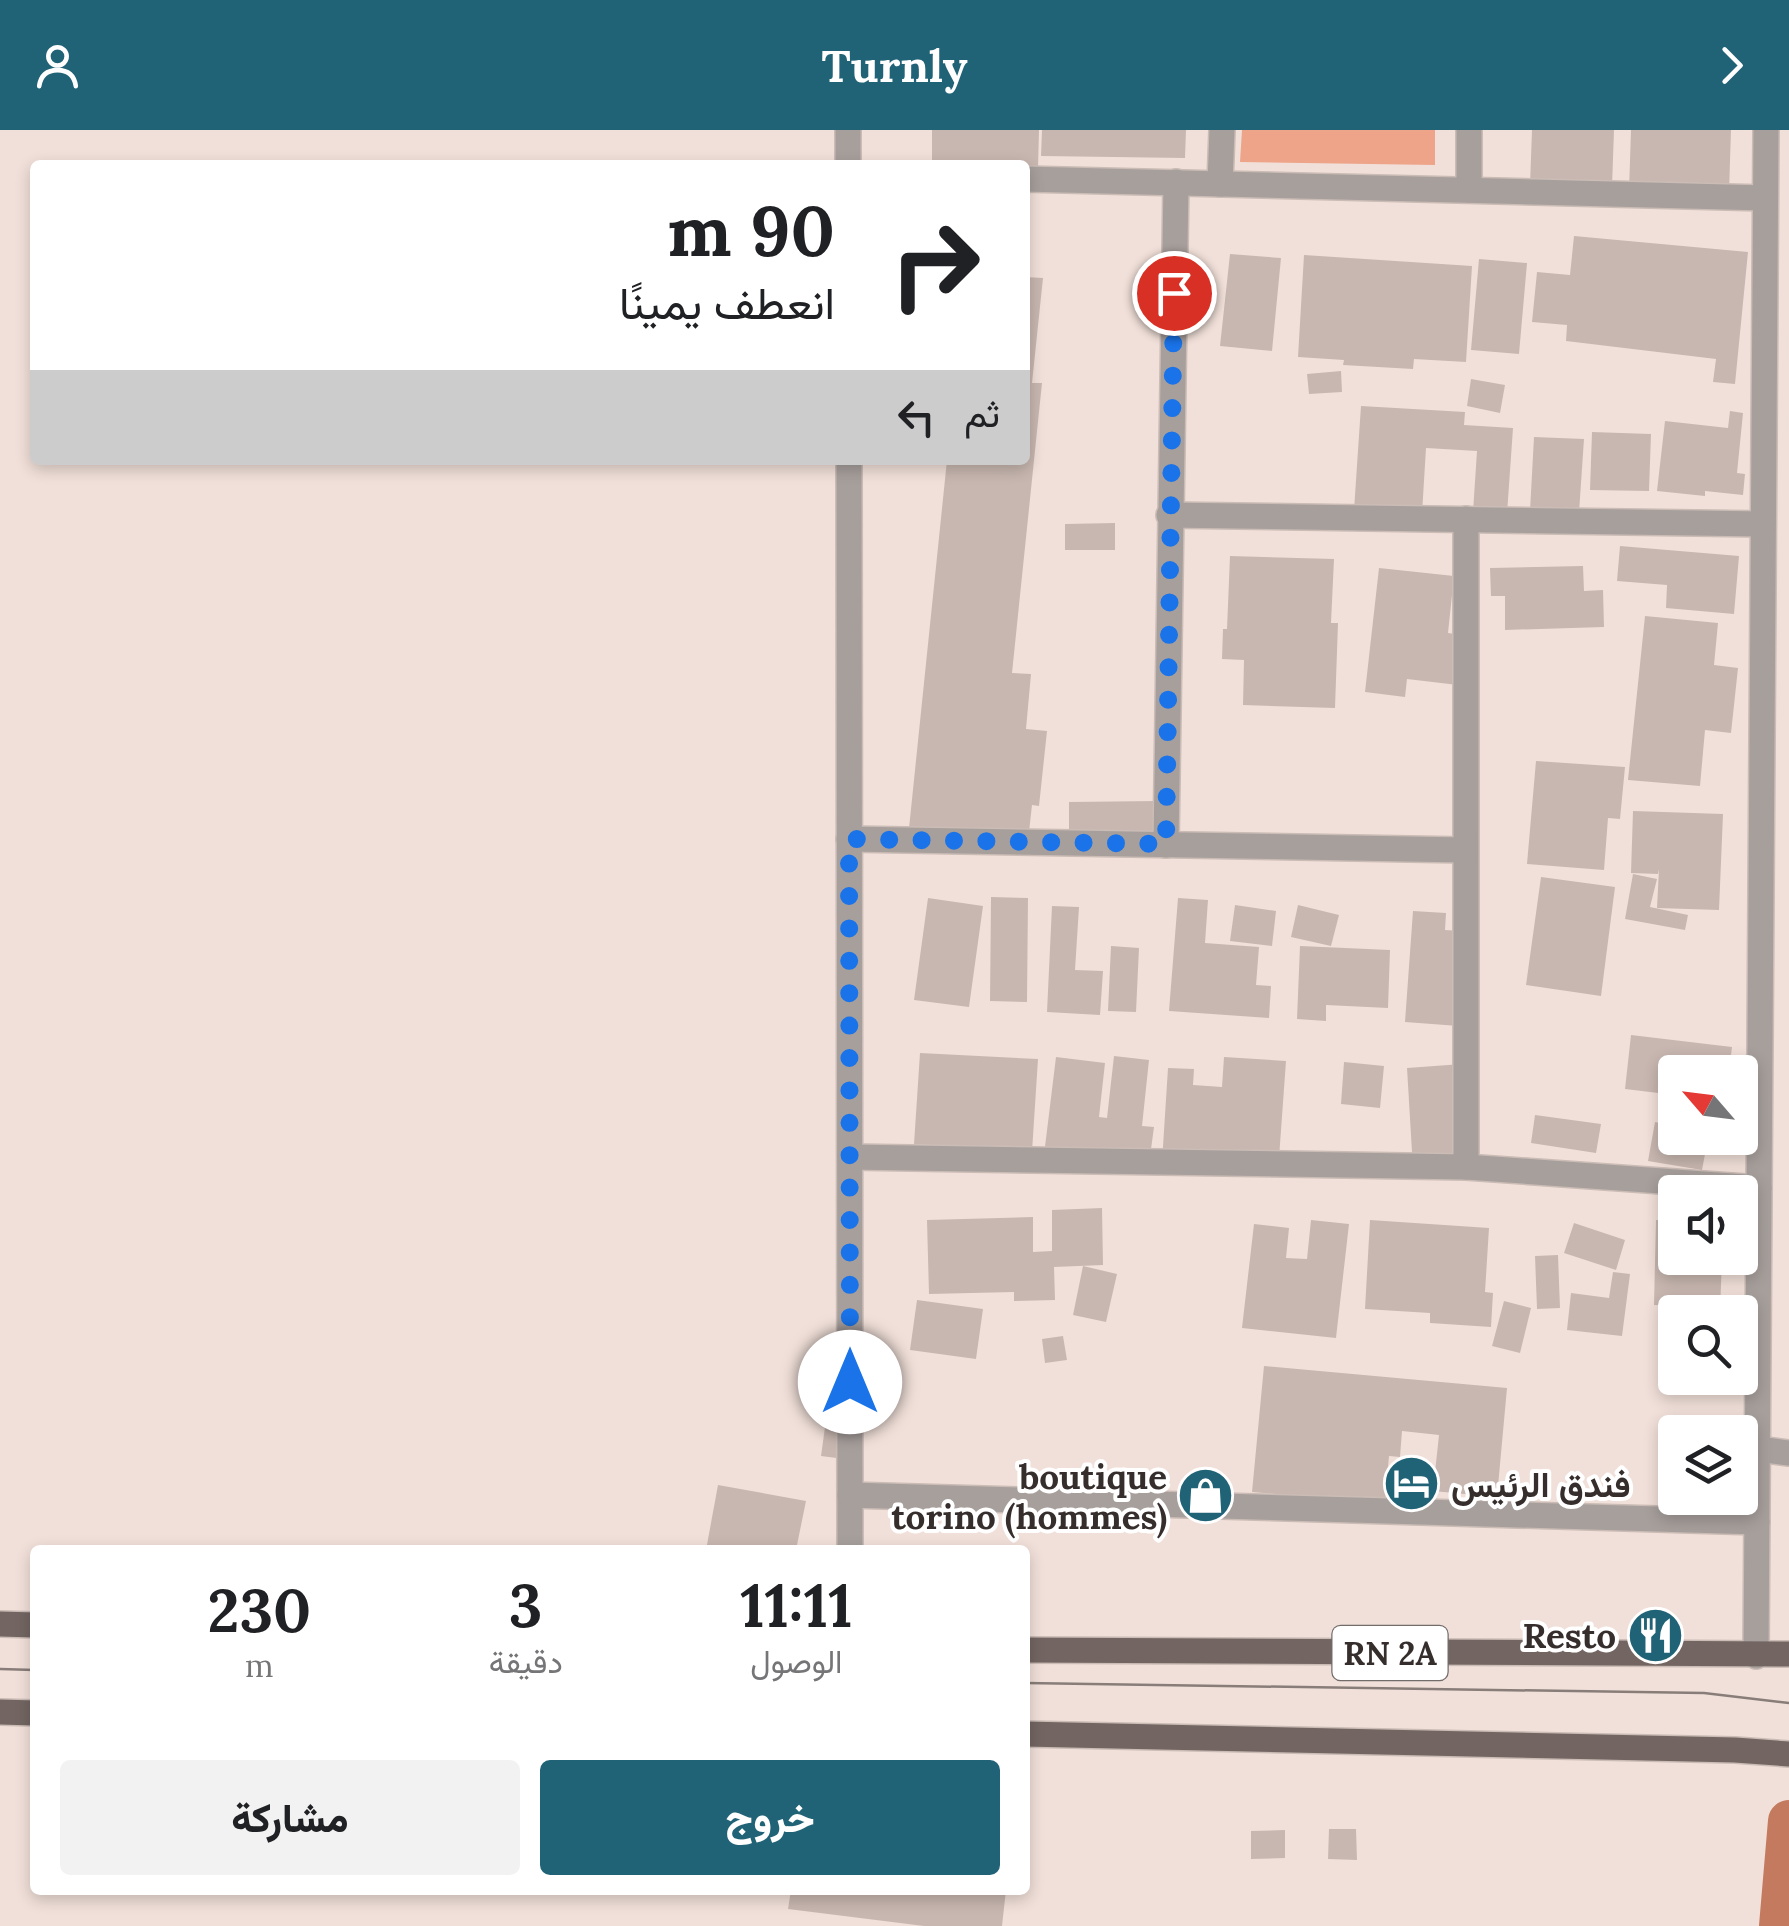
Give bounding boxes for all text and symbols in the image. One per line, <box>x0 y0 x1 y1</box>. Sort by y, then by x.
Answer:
text: Turnly <box>822 37 967 94</box>
icon: person <box>30 38 85 93</box>
icon: forward <box>1704 38 1759 93</box>
text: 90 m <box>667 186 835 275</box>
icon: right <box>870 200 1000 330</box>
pin <box>1132 251 1217 336</box>
icon: arrive <box>1147 266 1202 321</box>
text: انعطف يمينًا <box>619 274 835 331</box>
text: ثم <box>964 389 1000 437</box>
icon: left <box>889 390 944 445</box>
north arrow <box>1658 1055 1758 1155</box>
map controls <box>1658 1055 1758 1515</box>
button: sound <box>1658 1175 1758 1275</box>
button: search <box>1658 1295 1758 1395</box>
position arrow <box>798 1330 902 1434</box>
button: layers <box>1658 1415 1758 1515</box>
place label: boutique torino (hommes) <box>891 1454 1167 1539</box>
hotel icon: فندق الرئيس <box>1382 1454 1442 1514</box>
place label: فندق الرئيس <box>1451 1462 1631 1507</box>
shop icon: boutique torino (hommes) <box>1176 1466 1236 1526</box>
text: 3 <box>509 1567 542 1643</box>
text: 11:11 <box>740 1567 853 1643</box>
text: 230 <box>207 1572 311 1648</box>
restaurant icon: Resto <box>1625 1605 1685 1665</box>
place label: Resto <box>1522 1613 1616 1658</box>
road number: RN 2A <box>1332 1626 1448 1680</box>
text: دقيقة <box>489 1641 563 1682</box>
text: الوصول <box>750 1641 843 1682</box>
text: m <box>245 1645 274 1686</box>
button: مشاركة <box>60 1760 520 1875</box>
button: خروج <box>540 1760 1000 1875</box>

